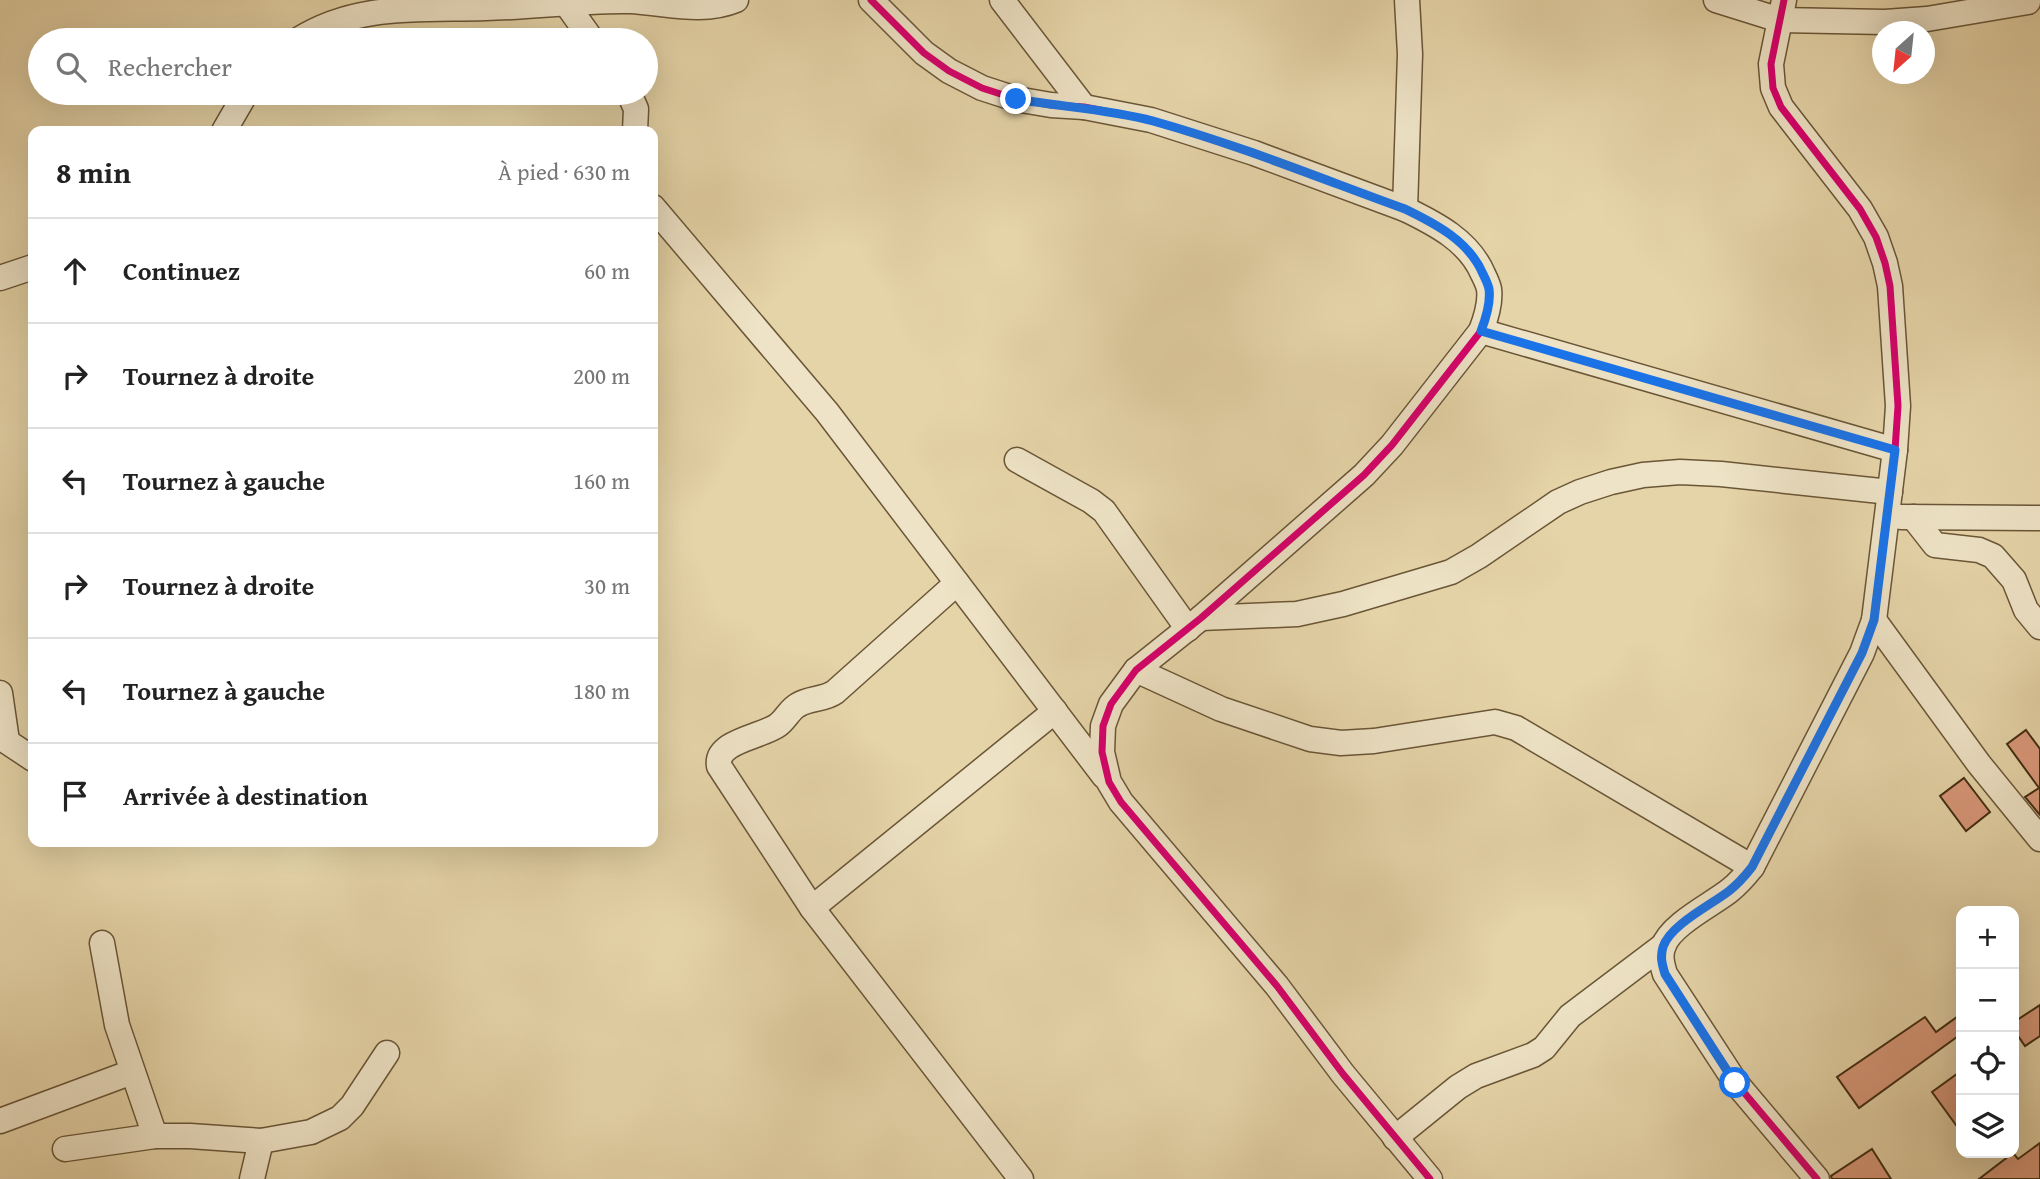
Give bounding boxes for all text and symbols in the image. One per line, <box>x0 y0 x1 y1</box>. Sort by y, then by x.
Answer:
north arrow <box>1872 21 1935 84</box>
search box <box>28 28 658 105</box>
text: Rechercher <box>108 47 232 86</box>
icon: search <box>52 48 90 86</box>
route end <box>1000 83 1031 114</box>
text: 8 min <box>56 150 131 194</box>
text: À pied · 630 m <box>498 155 630 188</box>
text: Continuez <box>123 251 240 290</box>
icon: ahead <box>56 252 94 290</box>
text: 60 m <box>584 254 630 287</box>
text: Tournez à droite <box>123 356 314 395</box>
icon: right <box>56 357 94 395</box>
text: 200 m <box>573 359 630 392</box>
text: Tournez à gauche <box>123 461 325 500</box>
icon: left <box>56 462 94 500</box>
text: 160 m <box>573 464 630 497</box>
text: Tournez à droite <box>123 566 314 605</box>
icon: right <box>56 567 94 605</box>
text: 30 m <box>584 569 630 602</box>
text: Tournez à gauche <box>123 671 325 710</box>
icon: left <box>56 672 94 710</box>
text: 180 m <box>573 674 630 707</box>
text: Arrivée à destination <box>123 776 368 815</box>
icon: arrive <box>56 777 94 815</box>
map controls <box>1956 906 2019 1158</box>
button: + <box>1956 906 2019 969</box>
button: − <box>1956 969 2019 1032</box>
button: locate <box>1956 1032 2019 1095</box>
route start <box>1719 1067 1750 1098</box>
button: layers <box>1956 1095 2019 1158</box>

